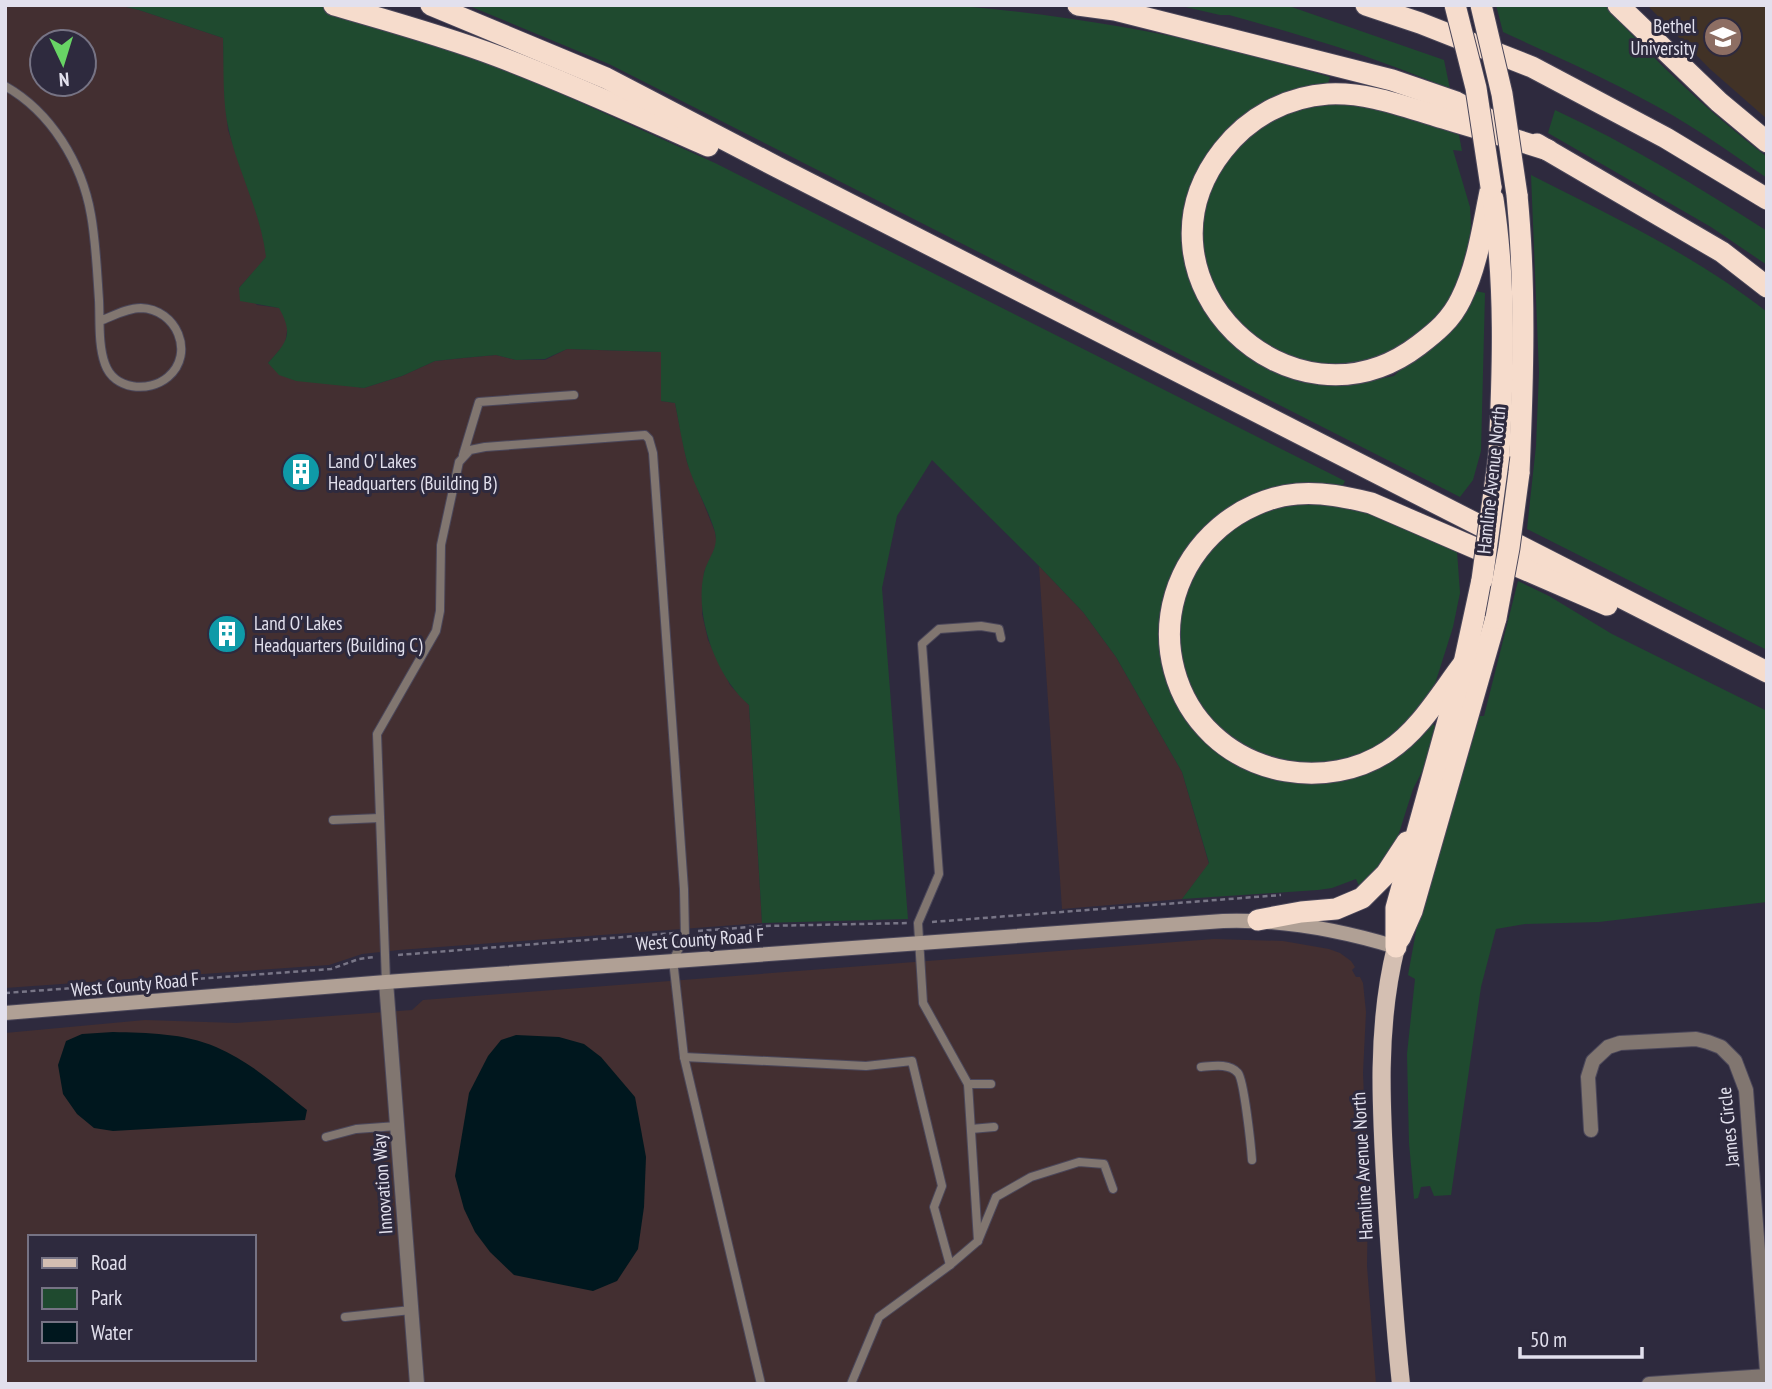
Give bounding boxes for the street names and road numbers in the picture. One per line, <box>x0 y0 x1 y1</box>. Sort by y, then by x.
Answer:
street label: Hamline Avenue North <box>1471 405 1511 555</box>
street label: West County Road F <box>635 923 765 955</box>
street label: West County Road F <box>70 966 200 1002</box>
street label: James Circle <box>1712 1086 1744 1169</box>
street label: Hamline Avenue North <box>1346 1091 1378 1241</box>
street label: Innovation Way <box>366 1132 397 1235</box>

